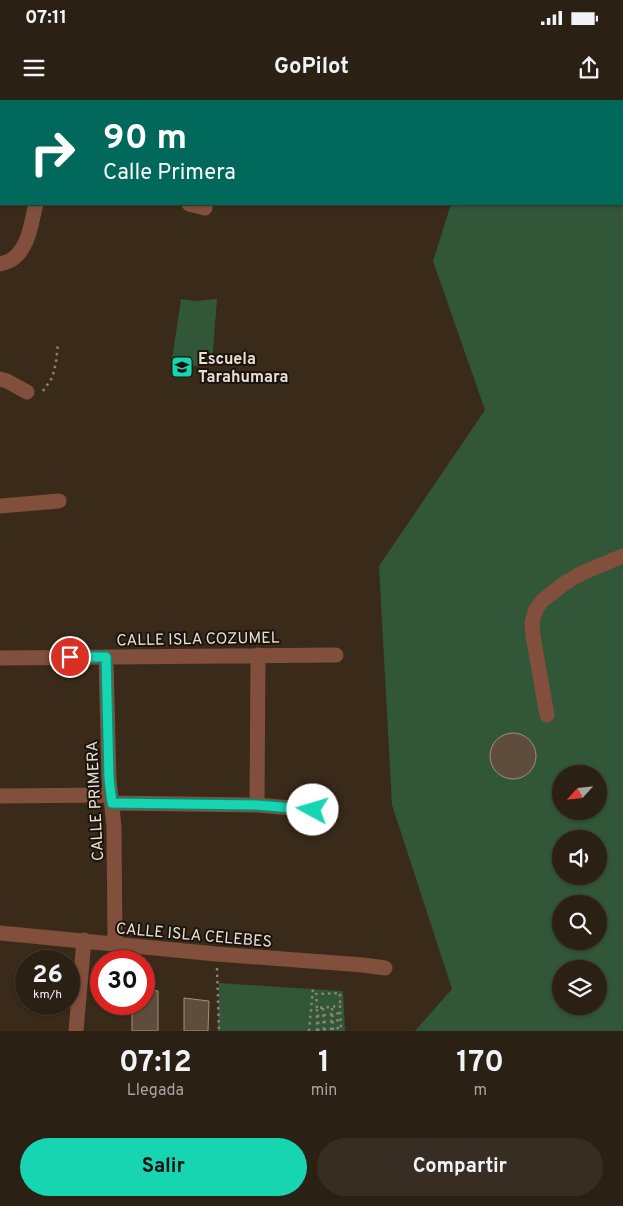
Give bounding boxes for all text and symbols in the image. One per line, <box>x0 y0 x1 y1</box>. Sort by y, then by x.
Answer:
text: 07:11 <box>25 6 67 30</box>
icon: menu <box>20 54 48 82</box>
text: GoPilot <box>274 54 349 81</box>
icon: share <box>575 54 603 82</box>
text: 90 m <box>103 117 187 161</box>
icon: right <box>20 120 85 185</box>
text: Calle Primera <box>103 160 236 187</box>
place label: Escuela Tarahumara <box>198 350 288 388</box>
school or university icon: Escuela Tarahumara <box>170 355 194 379</box>
street label: CALLE ISLA COZUMEL <box>116 629 280 651</box>
pin <box>49 636 91 678</box>
icon: arrive <box>56 643 84 671</box>
street label: CALLE PRIMERA <box>83 740 109 862</box>
north arrow <box>552 765 608 820</box>
map controls <box>552 765 607 1015</box>
position arrow <box>286 783 338 835</box>
button: sound <box>552 830 607 885</box>
button: search <box>552 895 607 950</box>
street label: CALLE ISLA CELEBES <box>115 919 273 953</box>
speed limit sign: 30 <box>90 950 155 1015</box>
text: 26 <box>32 960 63 992</box>
button: layers <box>552 960 607 1015</box>
text: km/h <box>33 987 62 1003</box>
text: 07:12 <box>119 1045 192 1082</box>
text: 1 <box>318 1045 330 1082</box>
text: 170 <box>456 1045 504 1082</box>
text: Llegada <box>127 1081 184 1101</box>
text: min <box>311 1081 337 1101</box>
text: m <box>473 1081 487 1101</box>
button: Salir <box>20 1138 307 1196</box>
button: Compartir <box>317 1138 603 1196</box>

